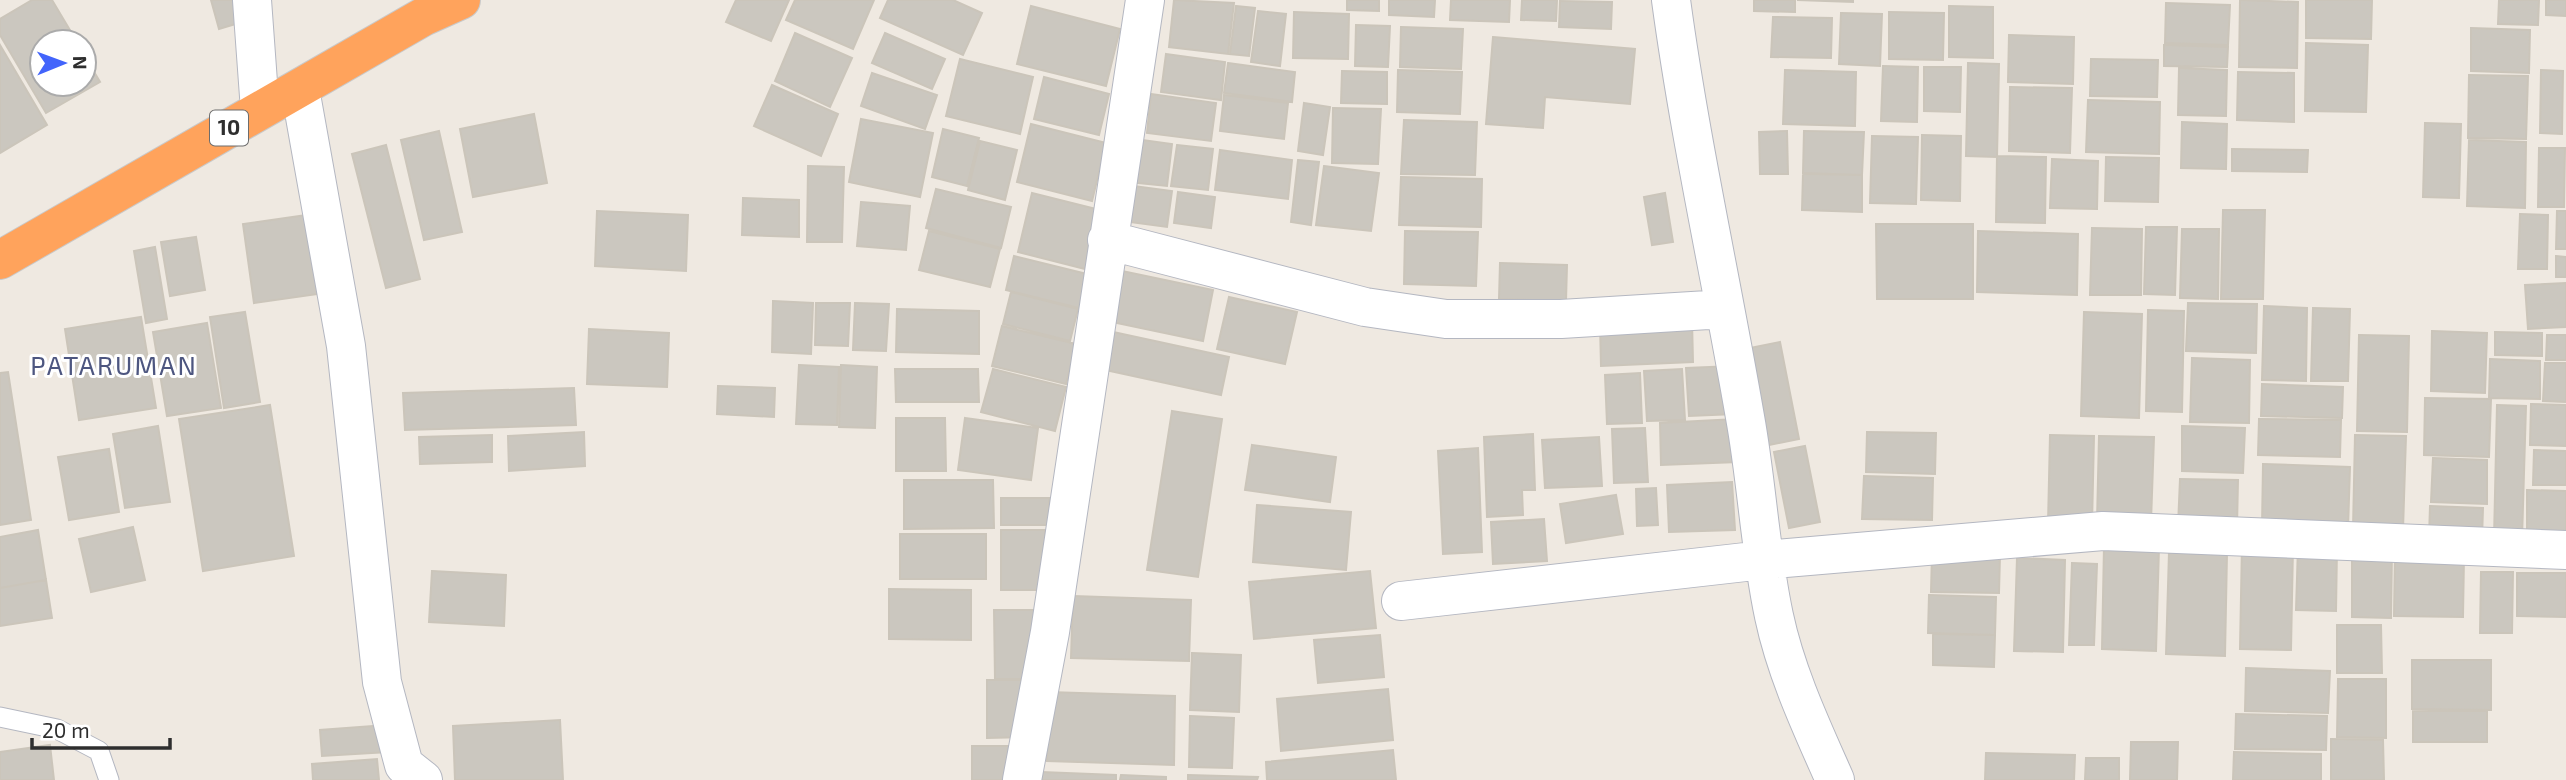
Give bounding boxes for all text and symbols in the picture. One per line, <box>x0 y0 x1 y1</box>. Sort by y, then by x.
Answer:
north arrow <box>28 28 98 98</box>
text: N <box>69 56 92 70</box>
road number: 10 <box>210 110 248 146</box>
district label: PATARUMAN <box>30 349 198 380</box>
scale bar <box>32 706 170 750</box>
text: 20 m <box>42 717 90 742</box>

